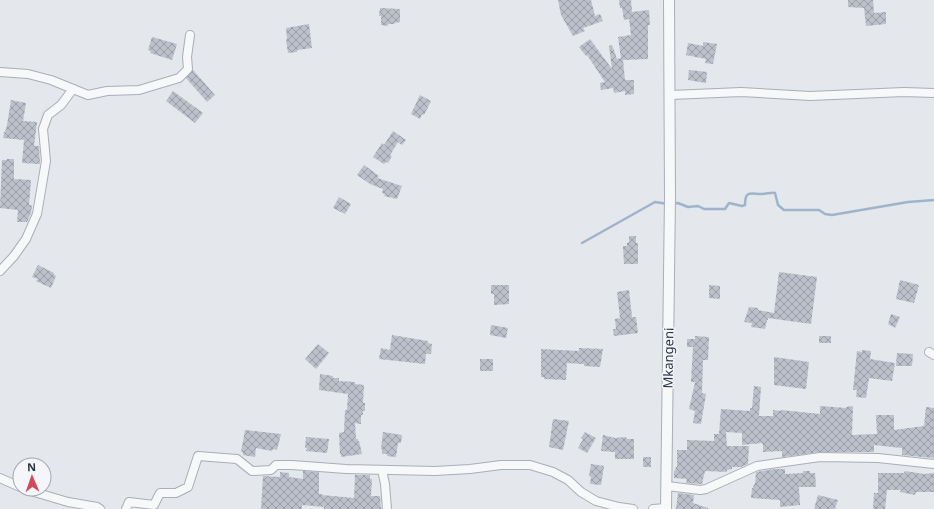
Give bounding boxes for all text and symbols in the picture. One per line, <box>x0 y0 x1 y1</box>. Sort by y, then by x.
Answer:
street label: Mkangeni <box>658 327 678 389</box>
north arrow <box>12 457 52 497</box>
text: N <box>27 459 36 474</box>

